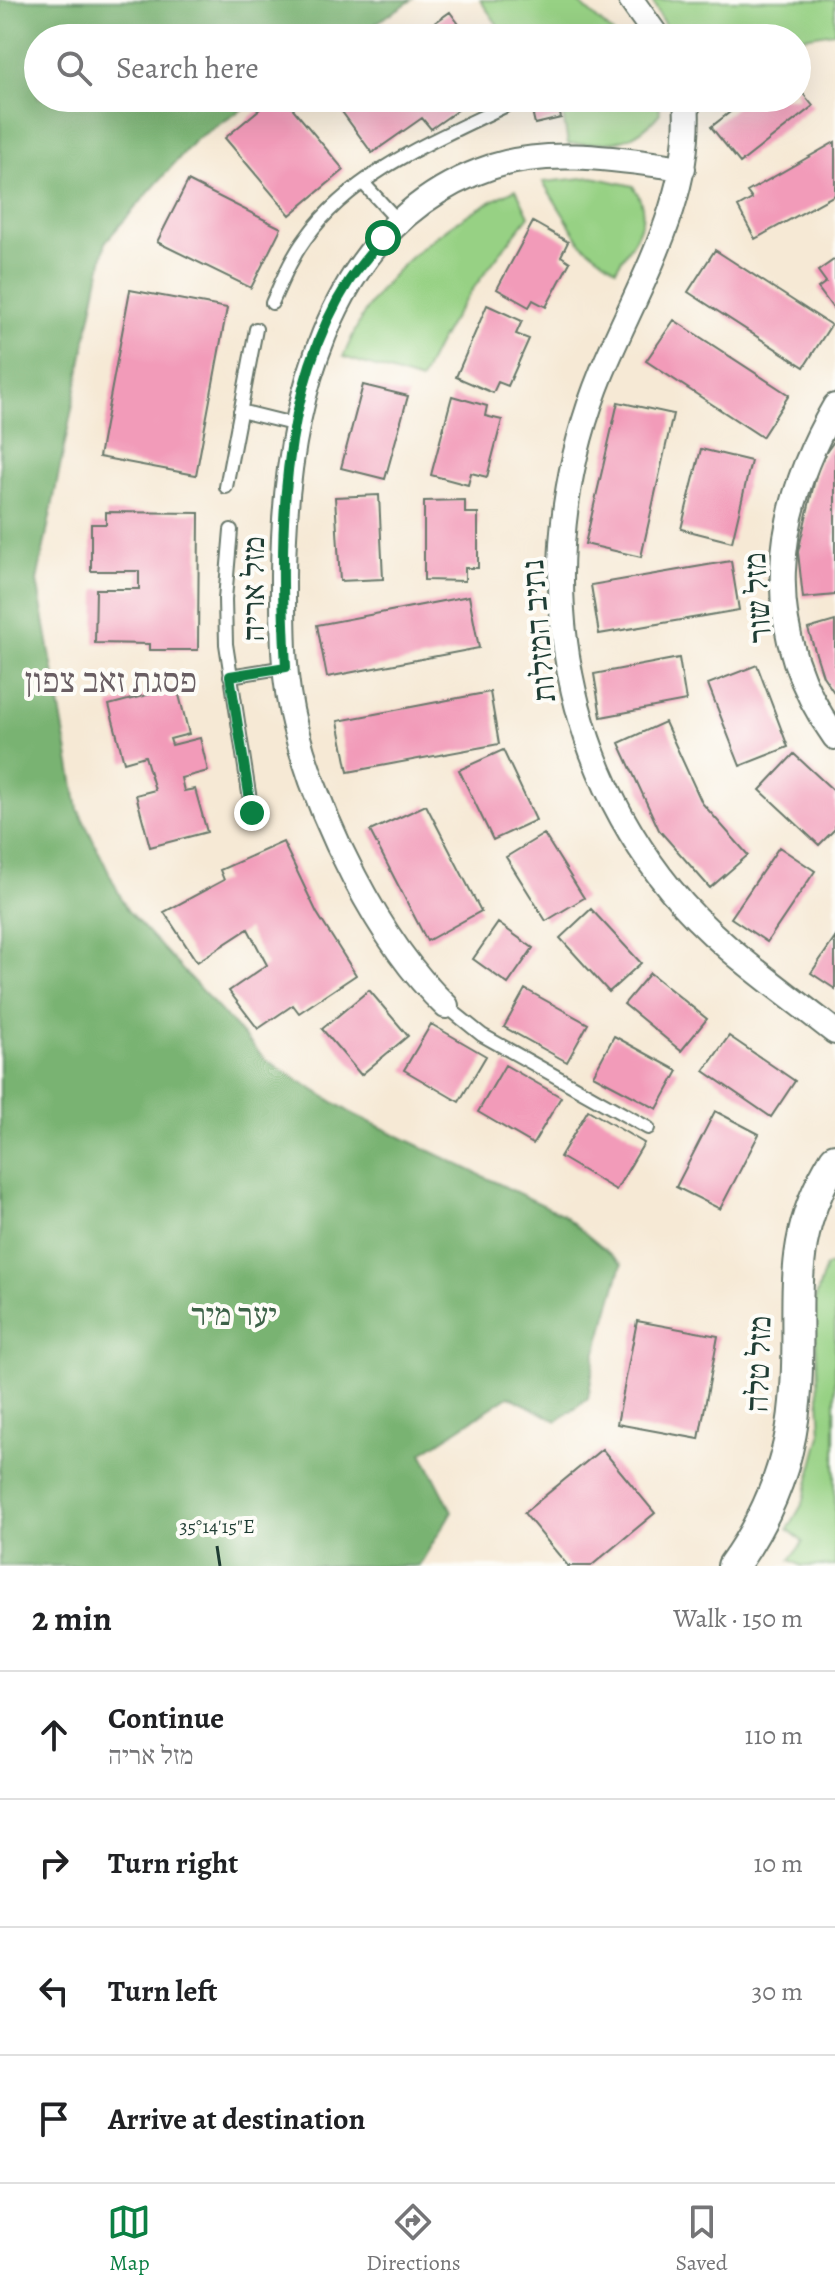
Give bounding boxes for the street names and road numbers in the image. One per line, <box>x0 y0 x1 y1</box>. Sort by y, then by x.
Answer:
street label: מזל אריה <box>231 536 275 642</box>
street label: מזל שור <box>732 551 782 645</box>
street label: נתיב המזלות <box>510 558 566 704</box>
street label: מזל טלה <box>734 1315 782 1413</box>

